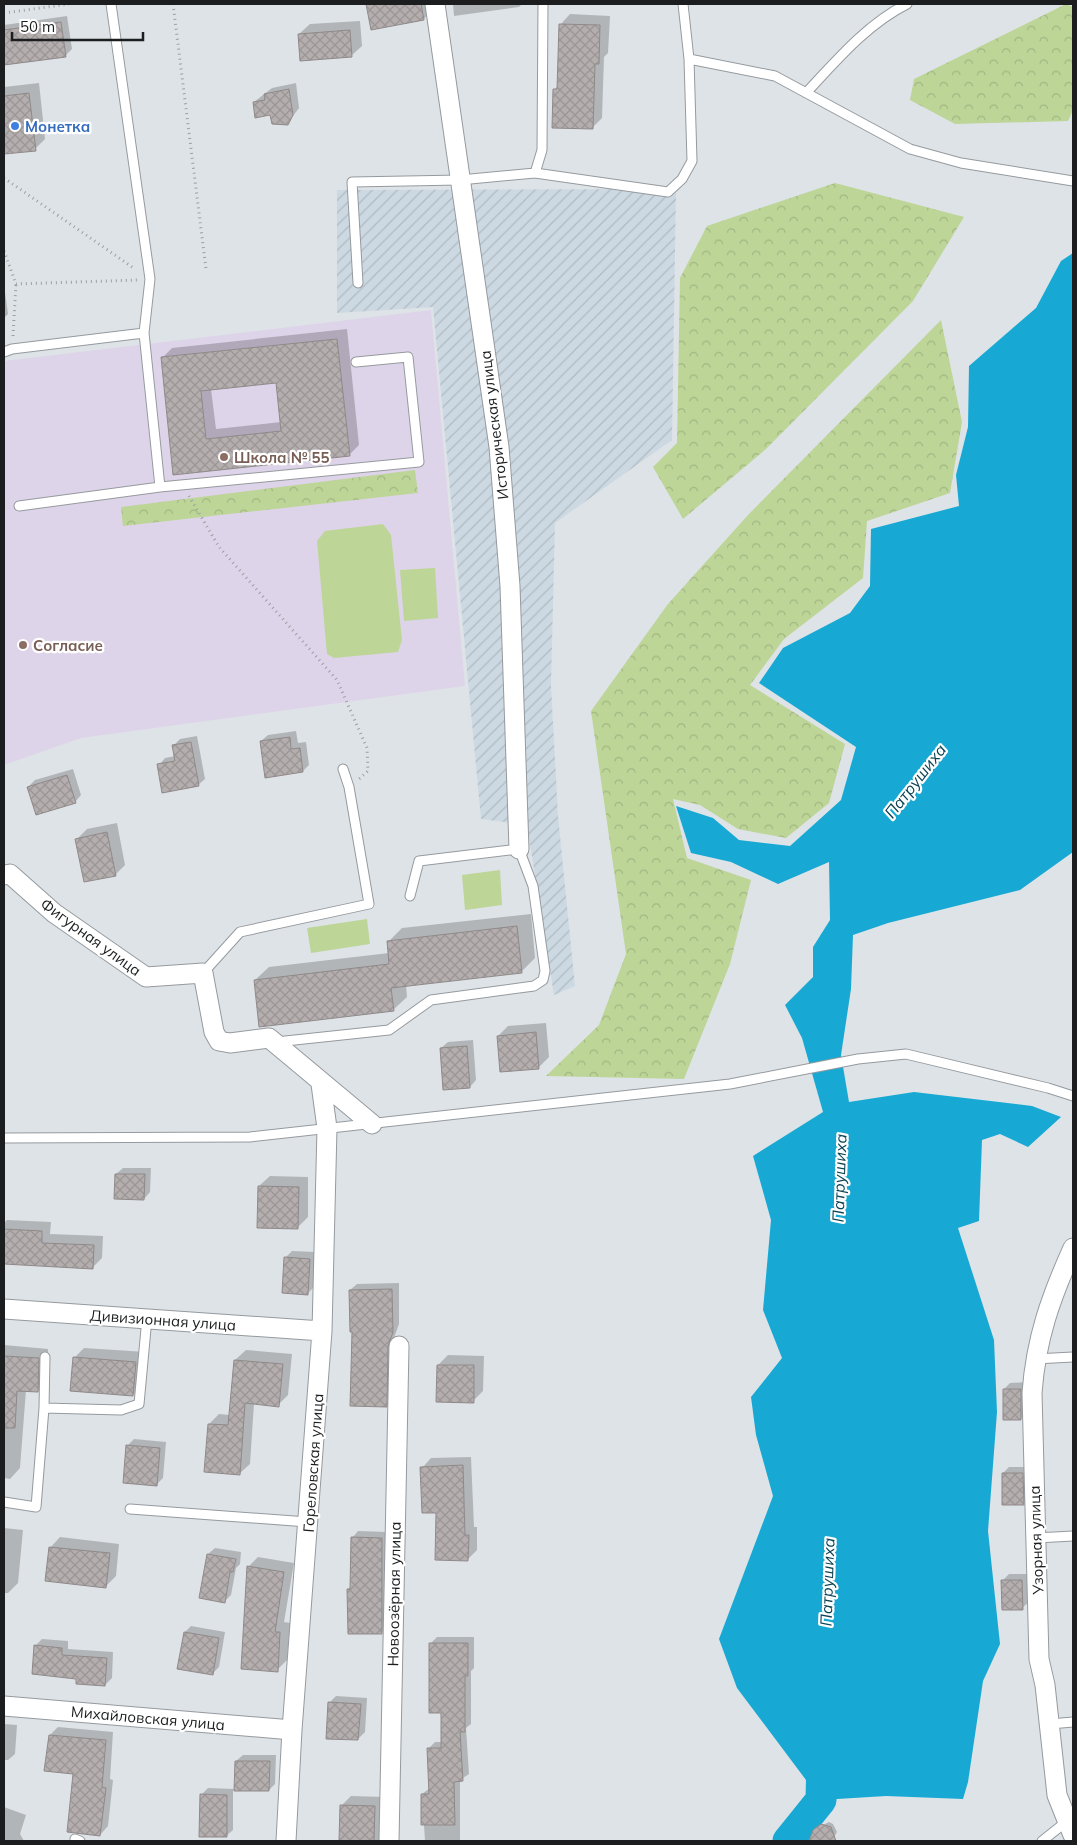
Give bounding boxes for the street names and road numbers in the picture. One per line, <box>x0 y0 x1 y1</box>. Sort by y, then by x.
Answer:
street label: Историческая улица <box>475 350 513 500</box>
street label: Фигурная улица <box>37 894 145 980</box>
street label: Дивизионная улица <box>89 1305 237 1335</box>
street label: Гореловская улица <box>299 1393 327 1533</box>
street label: Узорная улица <box>1025 1485 1047 1596</box>
street label: Новоозёрная улица <box>383 1521 405 1667</box>
street label: Михайловская улица <box>70 1702 226 1734</box>

